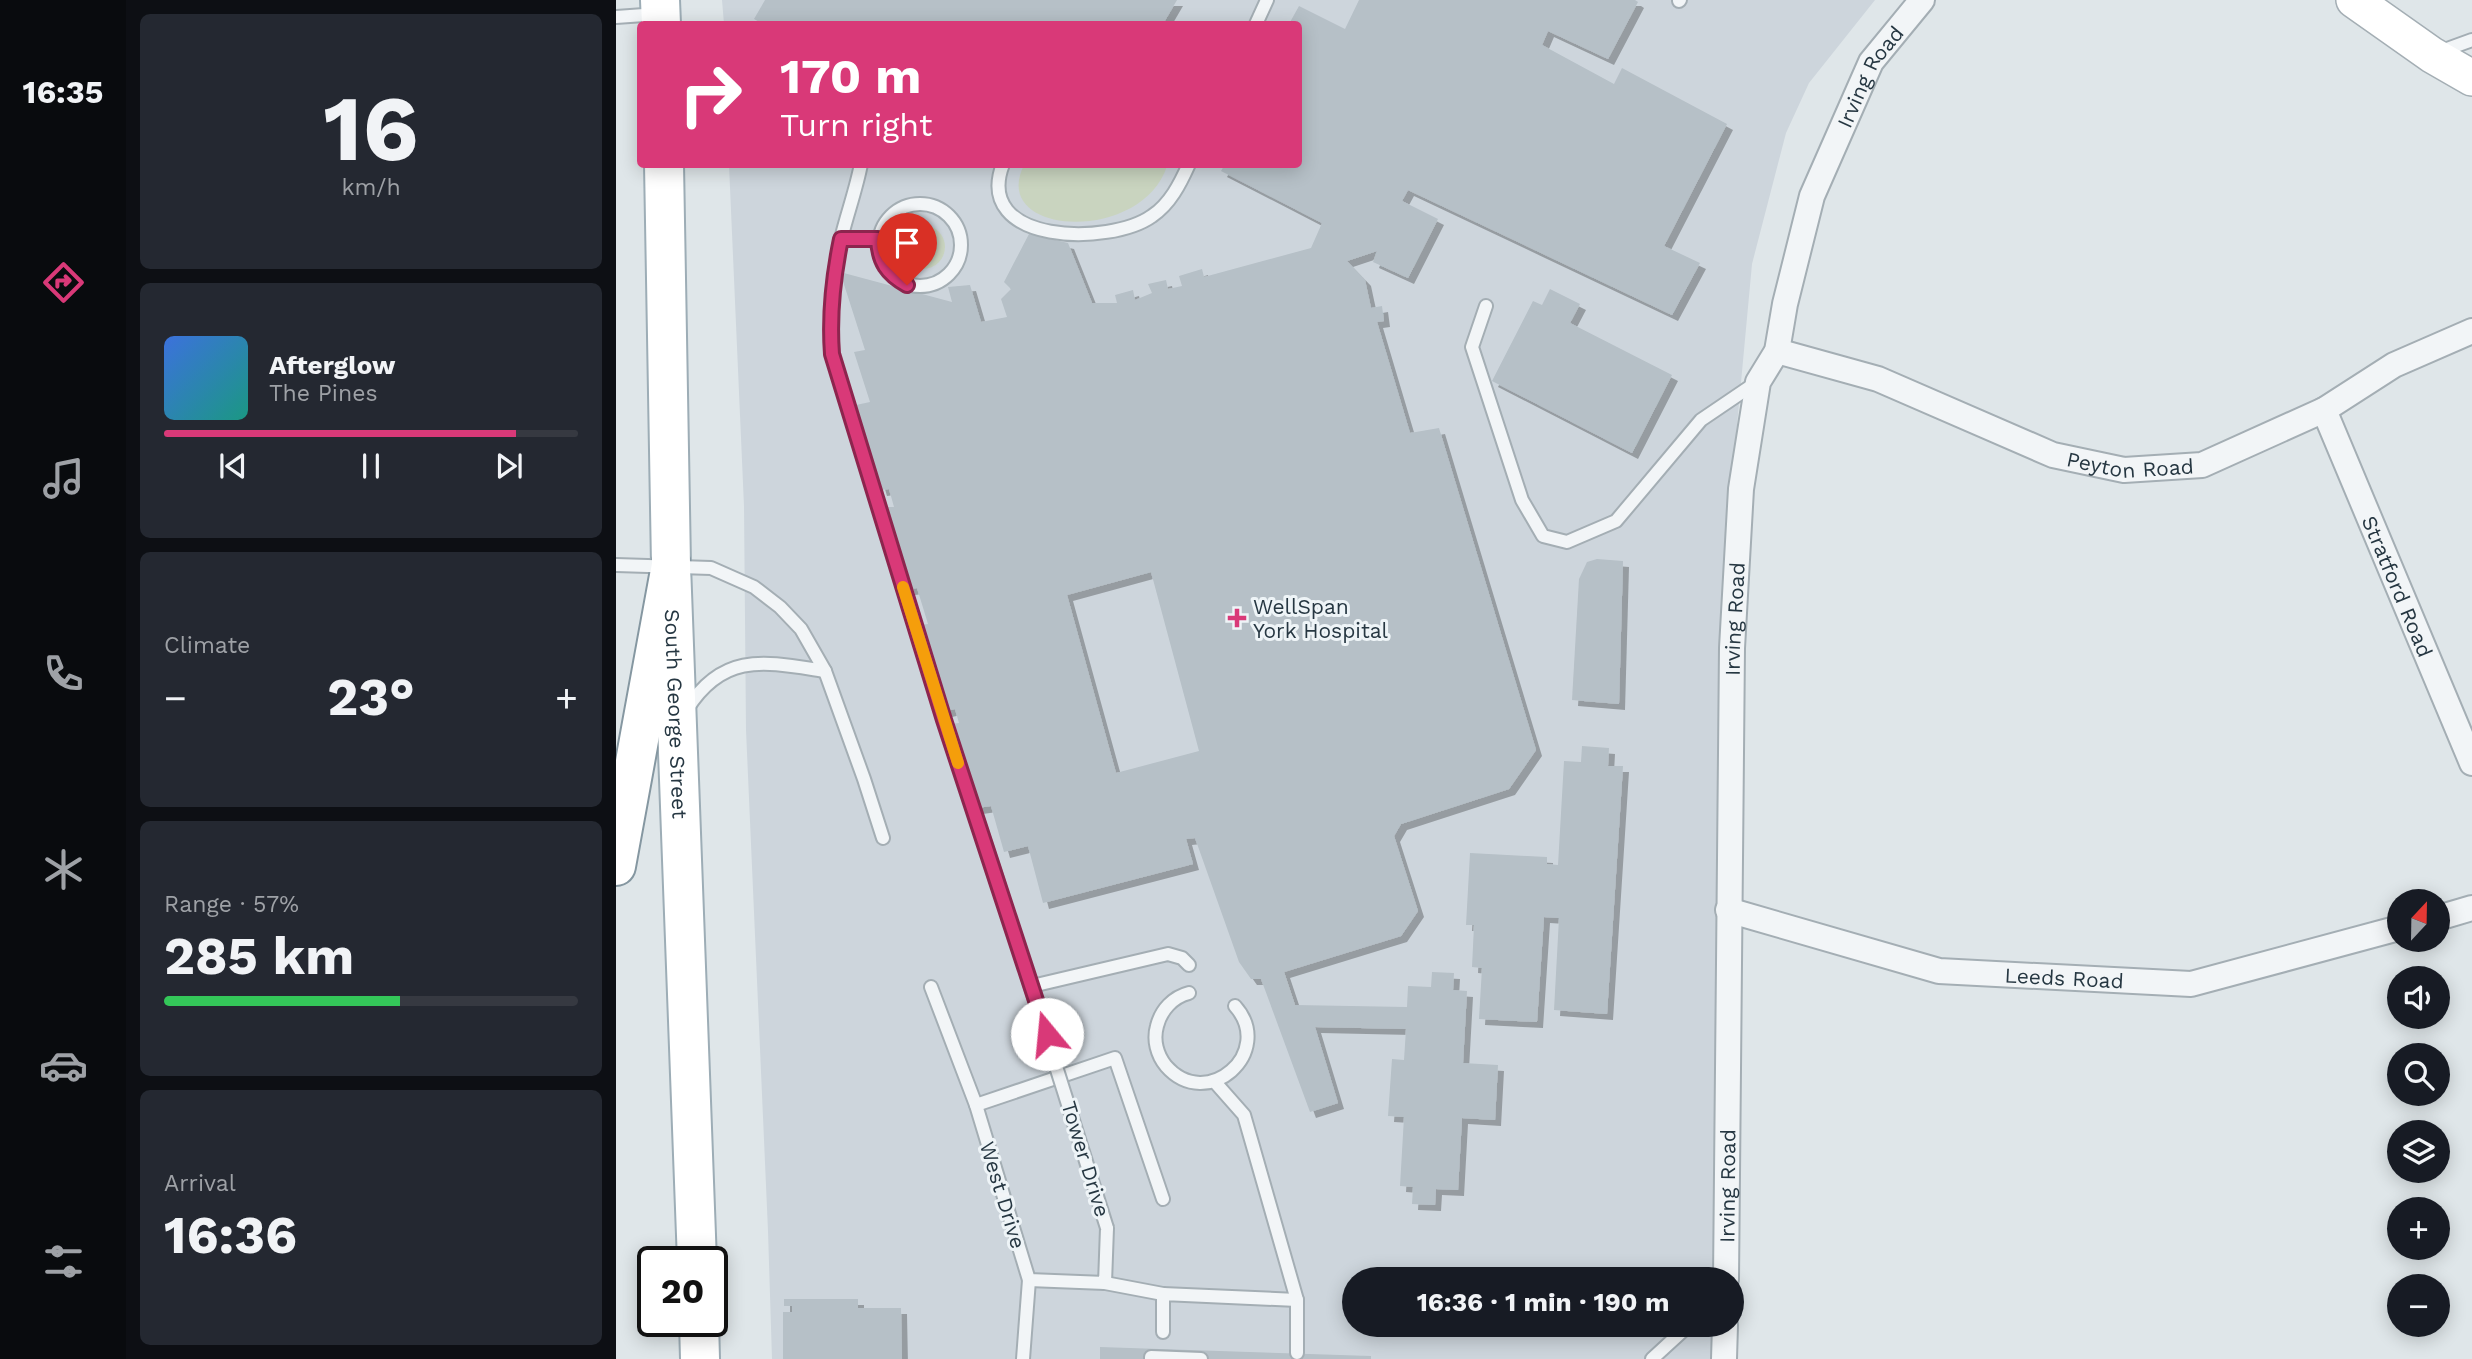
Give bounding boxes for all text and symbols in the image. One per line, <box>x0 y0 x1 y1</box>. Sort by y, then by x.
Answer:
street label: Irving Road <box>1831 20 1908 131</box>
text: 170 m <box>780 47 921 105</box>
icon: right <box>665 49 756 140</box>
text: 16:35 <box>23 73 103 111</box>
text: 16 <box>323 75 419 182</box>
text: Turn right <box>780 106 932 144</box>
text: km/h <box>341 174 401 201</box>
pin <box>877 213 937 285</box>
icon: arrive <box>888 224 926 262</box>
icon: directions <box>39 258 88 307</box>
text: Afterglow <box>269 350 395 380</box>
text: The Pines <box>269 380 378 407</box>
street label: Peyton Road <box>2065 446 2194 483</box>
icon: previous <box>214 447 252 485</box>
icon: pause <box>352 447 390 485</box>
icon: next <box>490 447 528 485</box>
icon: music <box>39 454 88 503</box>
street label: Stratford Road <box>2357 512 2439 661</box>
street label: Irving Road <box>1719 562 1749 676</box>
place label: WellSpan York Hospital <box>1253 594 1389 643</box>
marker: WellSpan York Hospital <box>1227 608 1247 628</box>
street label: South George Street <box>660 609 693 819</box>
text: Climate <box>164 632 250 659</box>
icon: phone <box>39 649 88 698</box>
text: 23° <box>327 667 415 728</box>
text: − <box>164 676 187 720</box>
text: + <box>555 676 578 720</box>
icon: climate <box>39 845 88 894</box>
north arrow <box>2387 889 2450 952</box>
map controls <box>2387 889 2450 1337</box>
text: Range · 57% <box>164 891 299 918</box>
text: 285 km <box>164 926 354 987</box>
street label: Leeds Road <box>2004 962 2124 993</box>
button: sound <box>2387 966 2450 1029</box>
position arrow <box>1010 997 1084 1071</box>
icon: car <box>39 1041 88 1090</box>
button: search <box>2387 1043 2450 1106</box>
street label: Tower Drive <box>1057 1098 1115 1220</box>
button: layers <box>2387 1120 2450 1183</box>
street label: Irving Road <box>1714 1129 1740 1243</box>
street label: West Drive <box>975 1138 1031 1252</box>
text: Arrival <box>164 1170 236 1197</box>
button: + <box>2387 1197 2450 1260</box>
text: 16:36 <box>164 1205 297 1266</box>
icon: filters <box>39 1237 88 1286</box>
speed limit sign: 20 <box>637 1246 728 1337</box>
button: − <box>2387 1274 2450 1337</box>
text: 16:36 · 1 min · 190 m <box>1417 1287 1669 1317</box>

